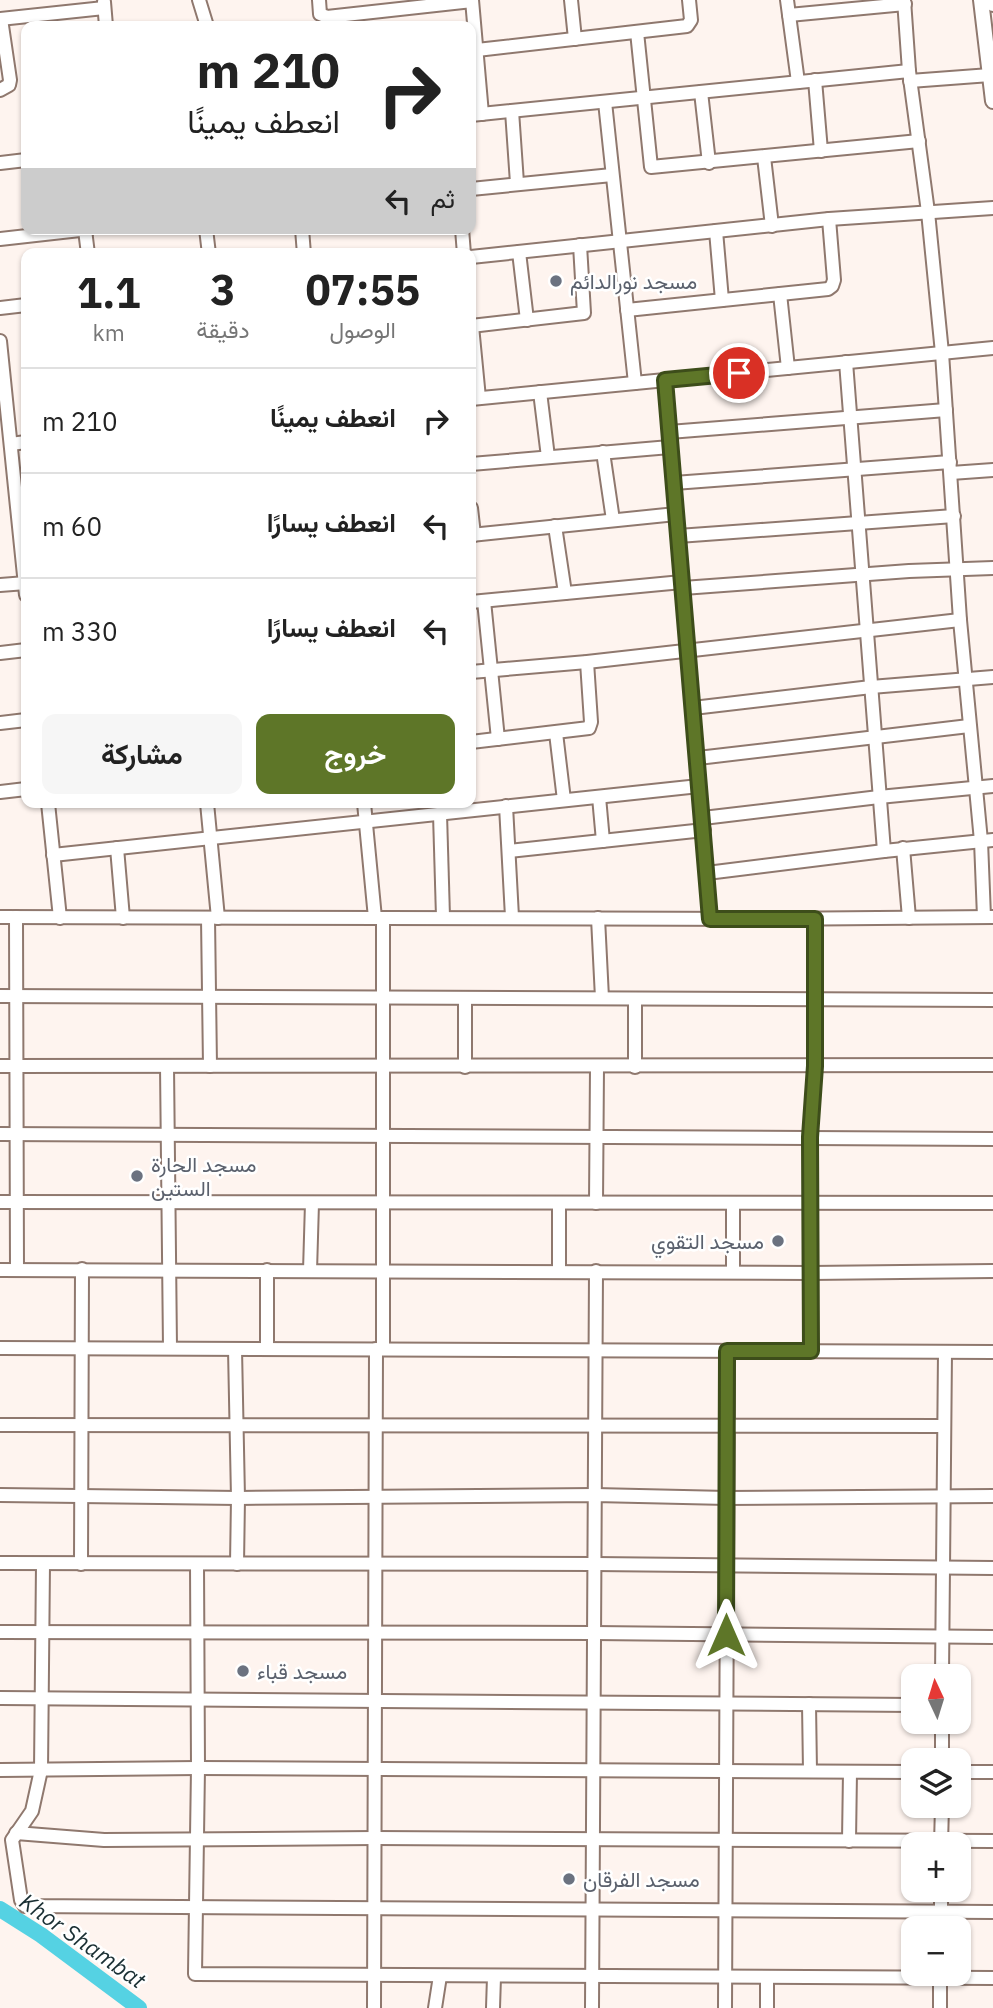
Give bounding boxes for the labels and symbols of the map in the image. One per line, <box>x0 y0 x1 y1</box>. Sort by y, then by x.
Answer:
place label: مسجد نورالدائم <box>570 267 697 296</box>
marker: مسجد نورالدائم <box>548 273 564 289</box>
pin <box>709 343 769 403</box>
place label: مسجد الحارة الستين <box>151 1150 256 1202</box>
marker: مسجد الحارة الستين <box>129 1168 145 1184</box>
place label: مسجد التقوي <box>651 1227 764 1259</box>
marker: مسجد التقوي <box>770 1233 786 1249</box>
position arrow <box>689 1598 763 1672</box>
place label: مسجد قباء <box>257 1657 347 1685</box>
marker: مسجد قباء <box>235 1663 251 1679</box>
north arrow <box>901 1664 971 1734</box>
place label: مسجد الفرقان <box>583 1865 700 1893</box>
marker: مسجد الفرقان <box>561 1871 577 1887</box>
water label: Khor Shambat <box>14 1886 152 1995</box>

